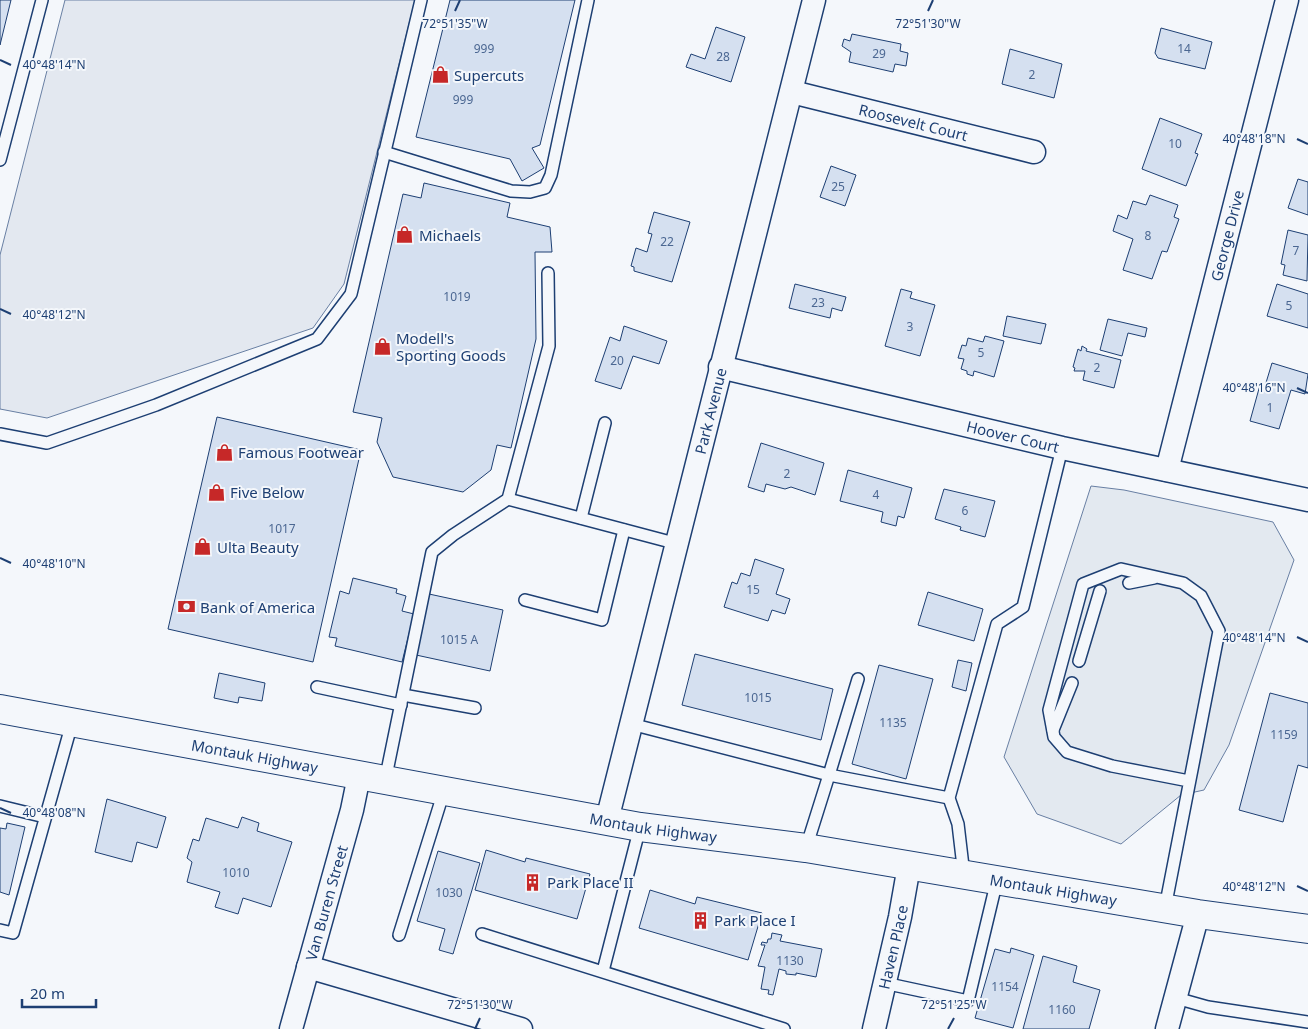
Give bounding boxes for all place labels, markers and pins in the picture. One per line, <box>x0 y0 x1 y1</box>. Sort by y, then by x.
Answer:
shop icon: Supercuts <box>430 65 450 85</box>
place label: Supercuts <box>454 65 524 85</box>
shop icon: Michaels <box>395 225 415 245</box>
place label: Michaels <box>419 225 481 245</box>
place label: Modell's Sporting Goods <box>396 328 506 365</box>
shop icon: Modell's Sporting Goods <box>372 337 392 357</box>
shop icon: Famous Footwear <box>214 442 234 462</box>
place label: Famous Footwear <box>238 442 364 462</box>
shop icon: Five Below <box>206 482 226 502</box>
place label: Five Below <box>230 482 304 502</box>
shop icon: Ulta Beauty <box>193 537 213 557</box>
place label: Ulta Beauty <box>217 537 299 557</box>
bank icon: Bank of America <box>176 597 196 617</box>
place label: Bank of America <box>200 597 315 617</box>
building icon: Park Place II <box>523 872 543 892</box>
place label: Park Place II <box>547 872 634 892</box>
building icon: Park Place I <box>690 910 710 930</box>
place label: Park Place I <box>714 910 796 930</box>

